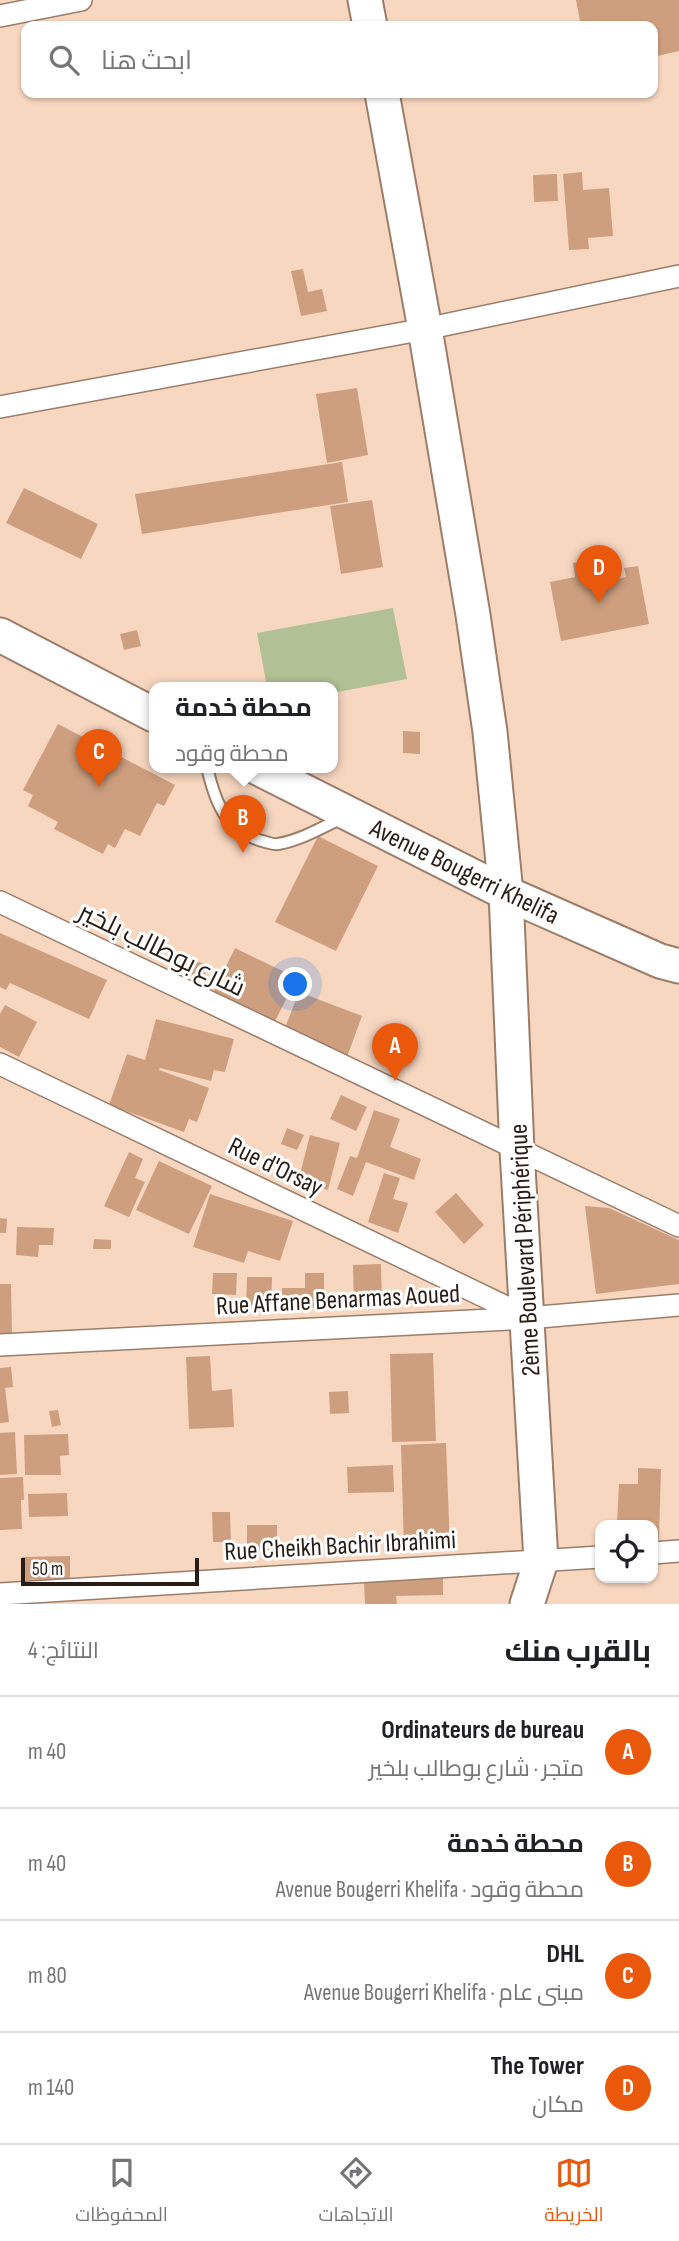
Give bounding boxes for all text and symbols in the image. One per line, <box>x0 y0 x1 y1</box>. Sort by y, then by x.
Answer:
search box <box>21 21 658 98</box>
icon: search <box>45 41 83 79</box>
text: ابحث هنا <box>101 46 192 77</box>
pin: D <box>576 545 622 603</box>
popup <box>149 682 338 773</box>
text: محطة خدمة <box>175 693 312 724</box>
pin: C <box>76 729 122 787</box>
text: محطة وقود <box>175 740 289 768</box>
pin: B <box>220 795 266 853</box>
street label: Avenue Bougerri Khelifa <box>364 813 564 932</box>
street label: شارع بوطالب بلخير <box>71 896 250 1004</box>
your location <box>278 967 312 1001</box>
pin: A <box>372 1023 418 1081</box>
street label: 2ème Boulevard Périphérique <box>503 1123 548 1377</box>
street label: Rue d'Orsay <box>223 1131 328 1203</box>
street label: Rue Affane Benarmas Aoued <box>215 1279 461 1322</box>
map controls <box>595 1520 658 1583</box>
button: locate <box>595 1520 658 1583</box>
street label: Rue Cheikh Bachir Ibrahimi <box>223 1525 457 1568</box>
scale bar <box>21 1555 200 1587</box>
text: 50 m <box>32 1558 63 1581</box>
text: بالقرب منك <box>505 1634 651 1670</box>
text: النتائج: 4 <box>28 1637 99 1665</box>
text: Ordinateurs de bureau <box>381 1715 584 1746</box>
text: 40 m <box>28 1738 66 1766</box>
text: A <box>623 1738 633 1766</box>
text: متجر · شارع بوطالب بلخير <box>369 1755 584 1783</box>
text: محطة خدمة <box>447 1829 584 1860</box>
text: 40 m <box>28 1850 66 1878</box>
text: B <box>623 1850 633 1878</box>
text: محطة وقود · Avenue Bougerri Khelifa <box>276 1876 584 1904</box>
text: DHL <box>546 1939 584 1970</box>
text: 80 m <box>28 1962 67 1990</box>
text: C <box>622 1962 634 1990</box>
text: مبنى عام · Avenue Bougerri Khelifa <box>304 1979 584 2007</box>
text: The Tower <box>490 2051 584 2082</box>
text: 140 m <box>28 2074 74 2102</box>
text: D <box>622 2074 634 2102</box>
text: مكان <box>532 2091 584 2119</box>
tab: المحفوظات <box>75 2154 168 2232</box>
tab: الاتجاهات <box>318 2154 394 2232</box>
tab: الخريطة <box>544 2154 604 2232</box>

